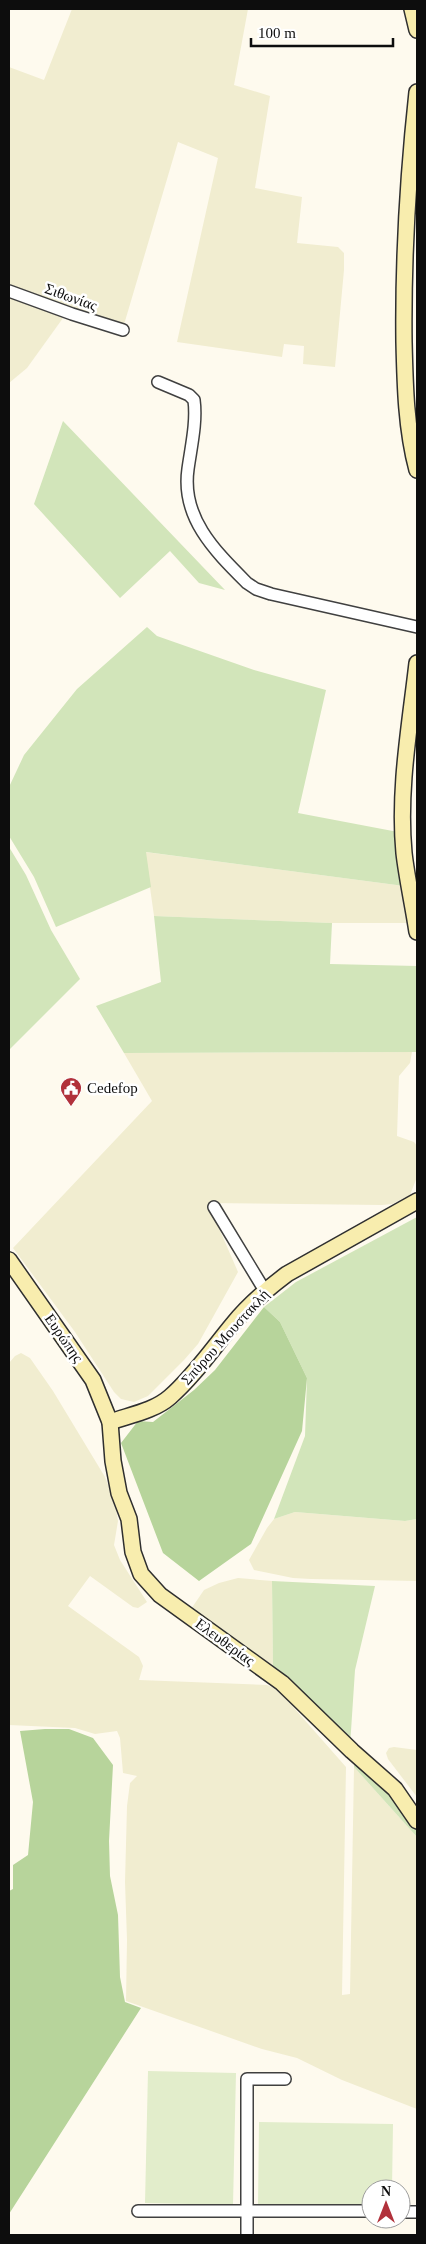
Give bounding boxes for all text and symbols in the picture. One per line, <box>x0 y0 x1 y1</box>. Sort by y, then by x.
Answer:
scale bar <box>251 15 394 47</box>
text: 100 m <box>258 25 296 41</box>
street label: Σιθωνίας <box>43 280 99 314</box>
public building icon: Cedefop <box>59 1076 83 1107</box>
place label: Cedefop <box>87 1080 138 1096</box>
street label: Σπύρου Μουστακλή <box>178 1286 272 1388</box>
street label: Ευρώπης <box>42 1311 86 1365</box>
street label: Ελευθερίας <box>192 1615 258 1669</box>
north arrow <box>361 2179 411 2229</box>
text: N <box>381 2184 391 2199</box>

